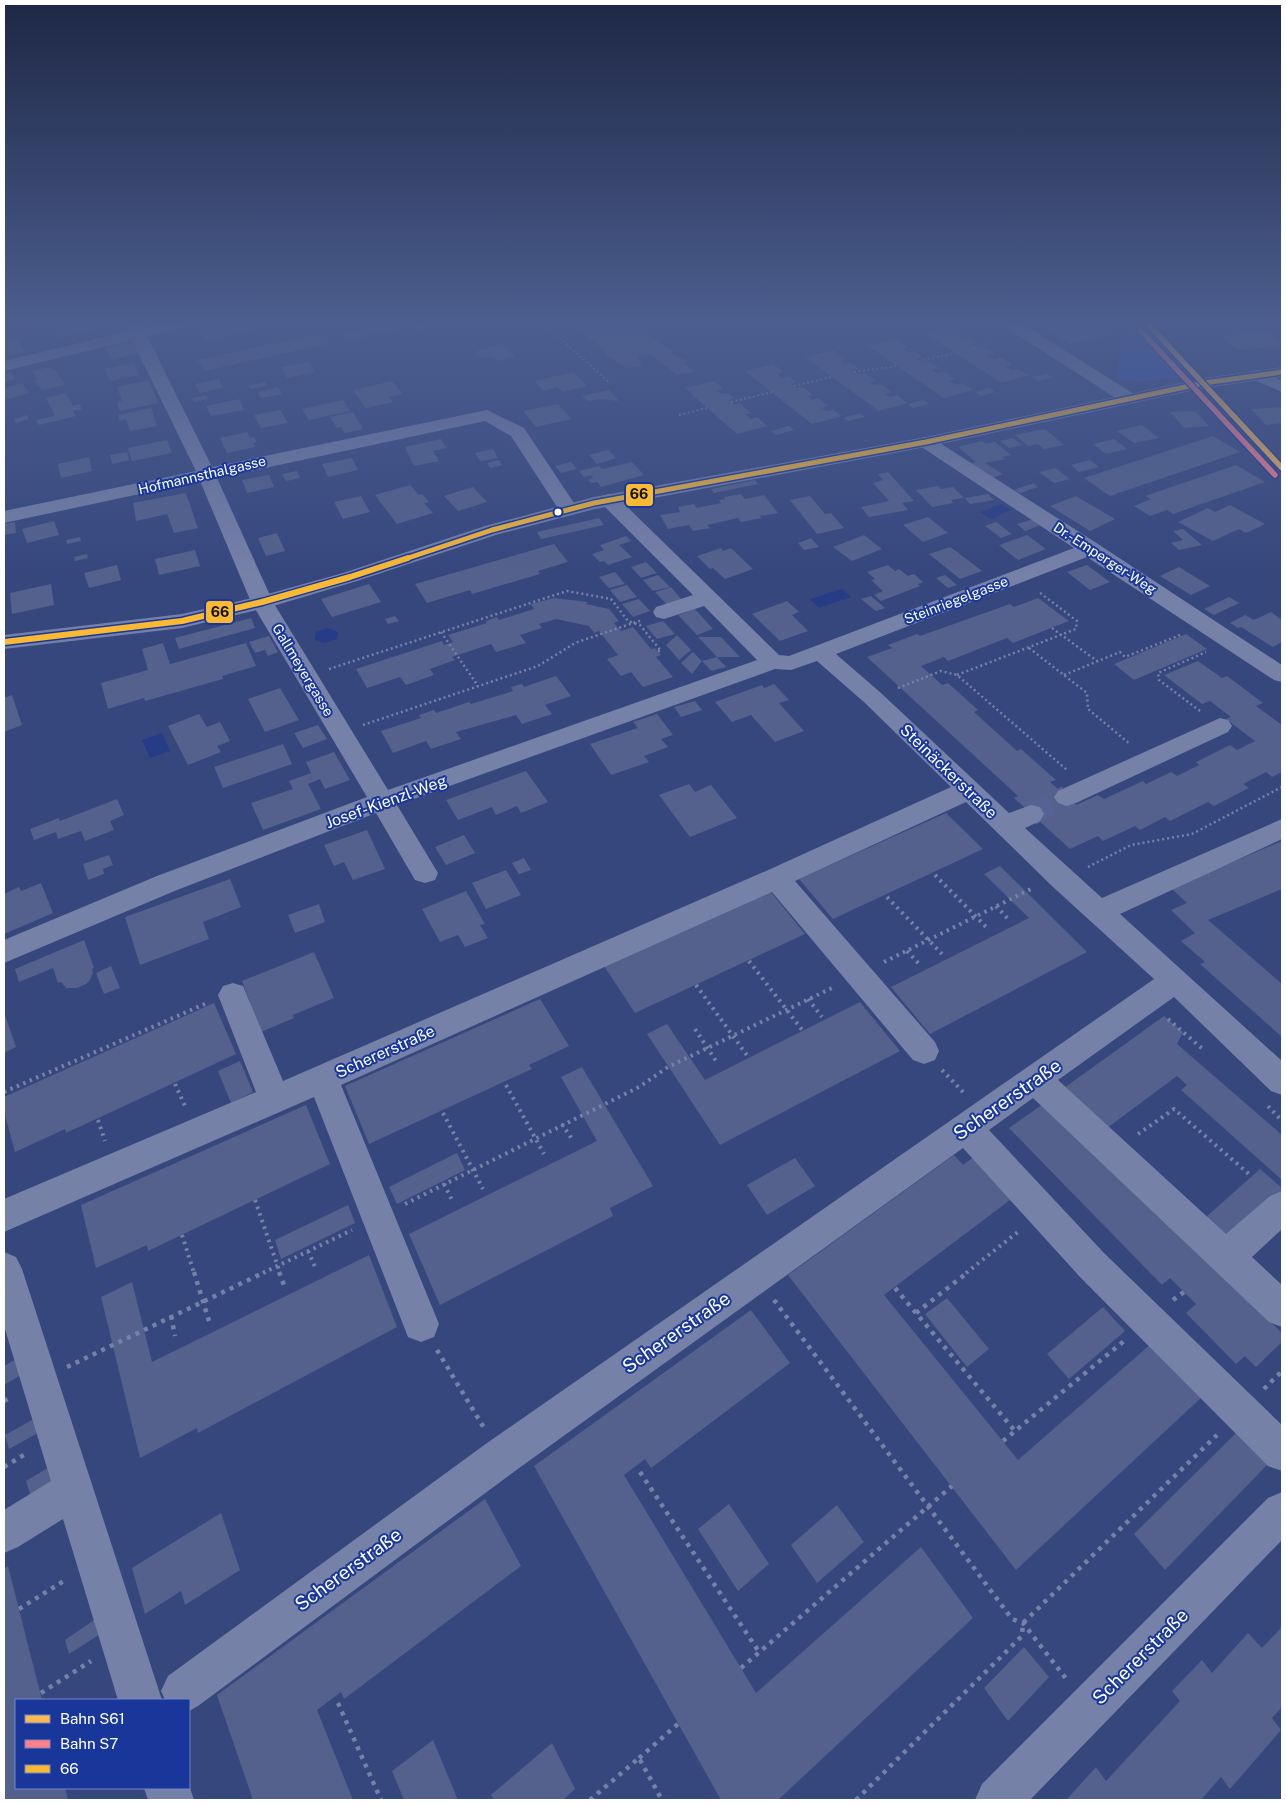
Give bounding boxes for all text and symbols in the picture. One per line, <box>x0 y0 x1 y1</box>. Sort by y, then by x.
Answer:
street label: Hofmannsthalgasse <box>137 453 267 497</box>
line badge: 66 <box>625 483 654 507</box>
text: 66 <box>630 486 648 502</box>
unlabelled marker <box>553 507 563 517</box>
street label: Dr.-Emperger-Weg <box>1051 519 1160 597</box>
street label: Steinriegelgasse <box>902 573 1010 627</box>
line badge: 66 <box>205 600 234 624</box>
text: 66 <box>211 604 229 620</box>
street label: Gallmeyergasse <box>269 621 337 719</box>
street label: Steinäckerstraße <box>896 720 1001 822</box>
street label: Josef-Kienzl-Weg <box>323 771 450 832</box>
street label: Schererstraße <box>333 1021 438 1082</box>
street label: Schererstraße <box>949 1054 1065 1144</box>
street label: Schererstraße <box>618 1287 734 1377</box>
street label: Schererstraße <box>290 1523 406 1615</box>
street label: Schererstraße <box>1088 1604 1192 1708</box>
legend <box>15 1699 190 1789</box>
text: Bahn S61 <box>60 1710 125 1727</box>
text: Bahn S7 <box>60 1735 118 1752</box>
text: 66 <box>60 1760 79 1777</box>

